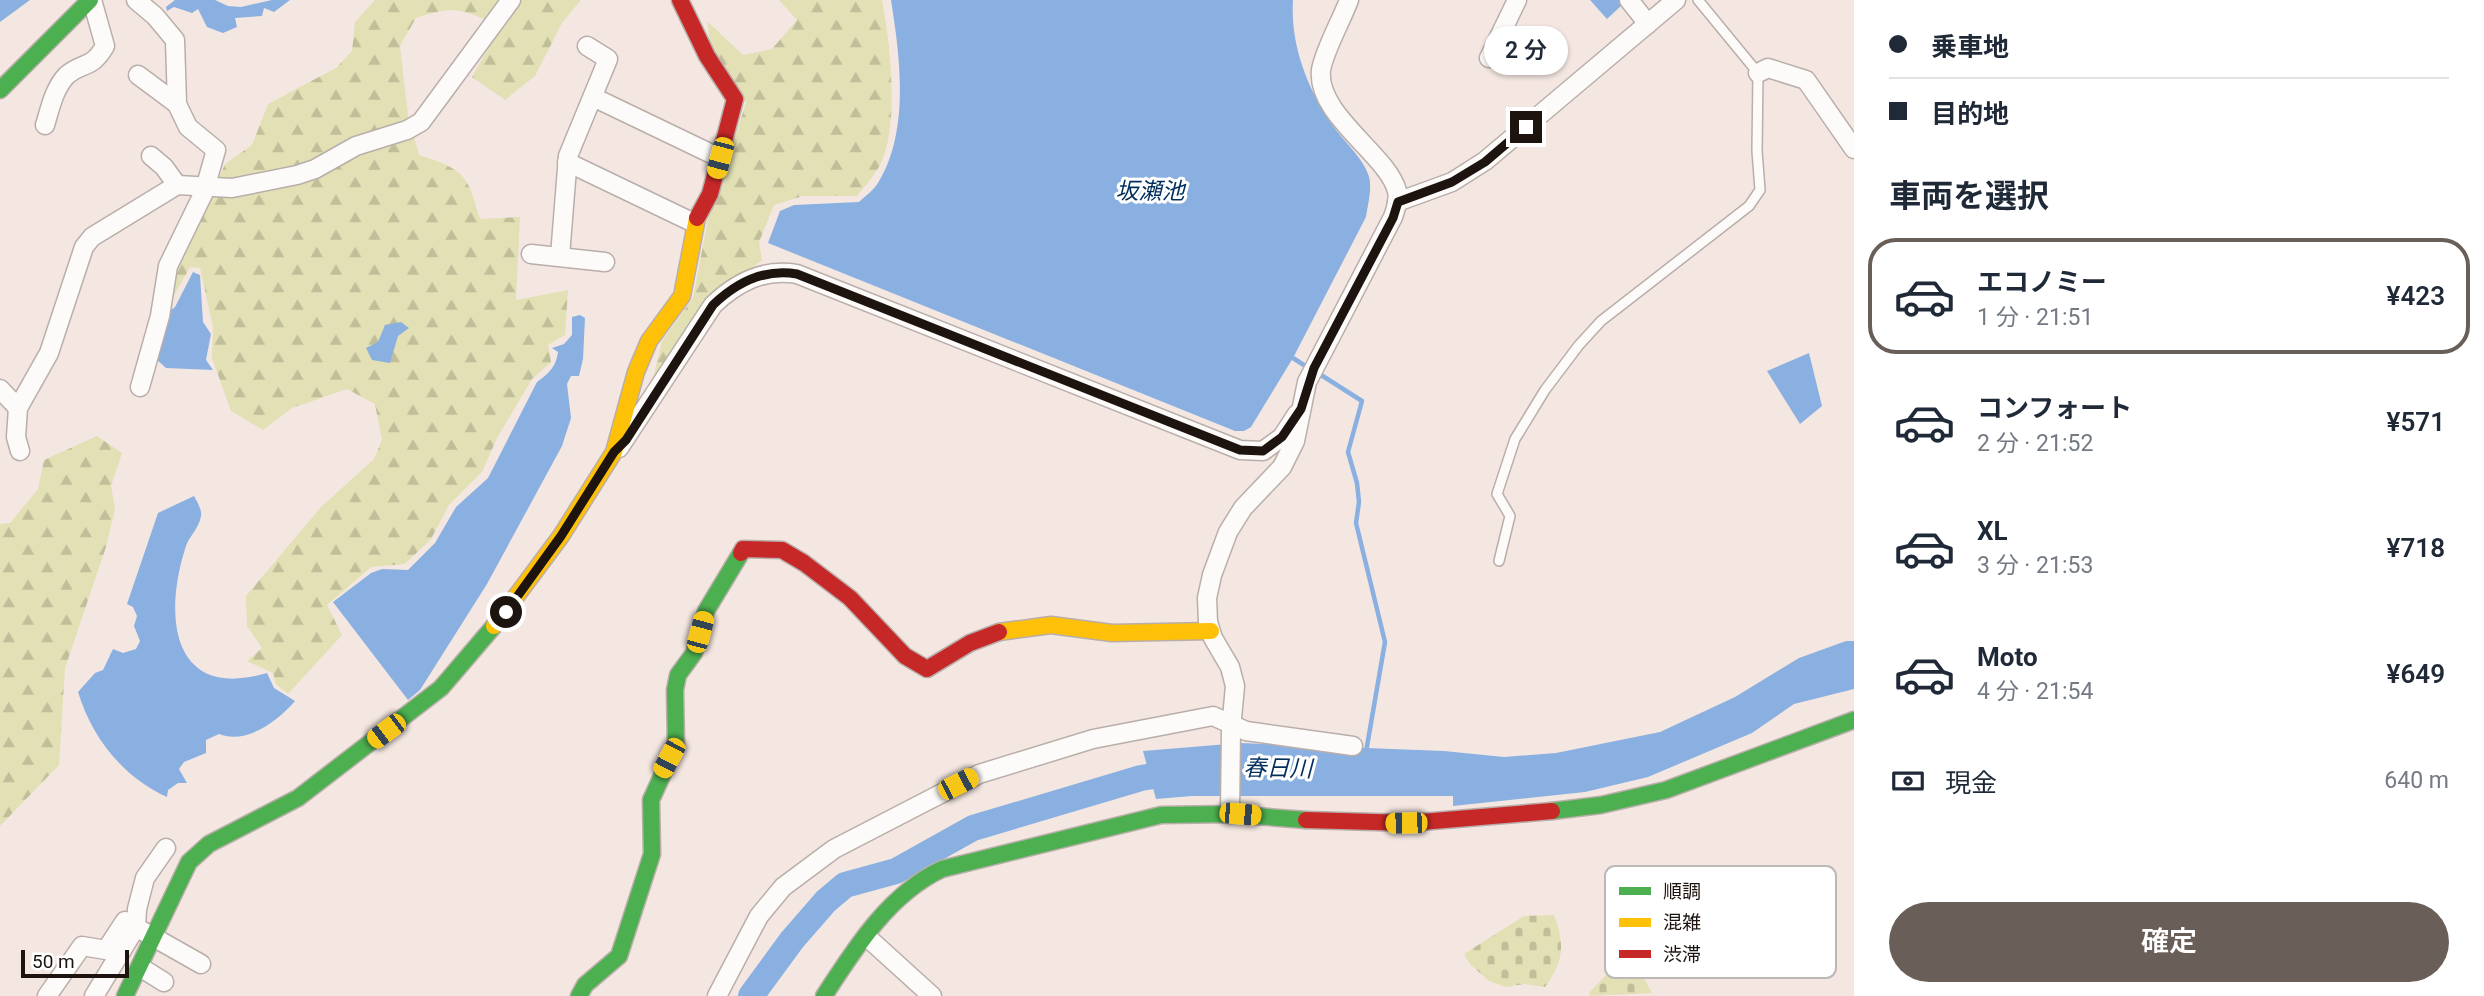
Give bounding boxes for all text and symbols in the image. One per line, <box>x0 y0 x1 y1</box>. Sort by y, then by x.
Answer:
callout: 2 分 <box>1484 25 1568 74</box>
text: 乗車地 <box>1931 32 2009 62</box>
text: 2 分 <box>1505 37 1547 64</box>
text: 目的地 <box>1931 99 2009 129</box>
route end <box>1510 111 1542 143</box>
car <box>705 135 736 181</box>
text: 車両を選択 <box>1889 177 2049 215</box>
water label: 坂瀬池 <box>1116 178 1187 205</box>
icon: car <box>1893 265 1956 328</box>
text: エコノミー <box>1977 267 2107 297</box>
text: ¥423 <box>2387 281 2445 311</box>
text: 1 分 · 21:51 <box>1977 304 2093 331</box>
icon: car <box>1893 391 1956 454</box>
text: コンフォート <box>1977 393 2132 423</box>
text: ¥571 <box>2387 407 2445 437</box>
text: 2 分 · 21:52 <box>1977 430 2093 457</box>
text: XL <box>1977 516 2008 546</box>
icon: car <box>1893 517 1956 580</box>
text: ¥718 <box>2387 533 2445 563</box>
text: 3 分 · 21:53 <box>1977 552 2093 579</box>
route start <box>490 596 522 628</box>
car <box>685 609 716 655</box>
text: Moto <box>1977 642 2038 672</box>
icon: car <box>1893 643 1956 706</box>
text: ¥649 <box>2387 659 2445 689</box>
text: 4 分 · 21:54 <box>1977 678 2093 705</box>
car <box>363 710 410 752</box>
car <box>650 735 689 781</box>
water label: 春日川 <box>1243 754 1316 783</box>
icon: cash <box>1889 762 1927 800</box>
car <box>935 765 982 803</box>
text: 640 m <box>2384 767 2449 794</box>
text: 現金 <box>1945 768 1997 798</box>
car <box>1219 802 1262 826</box>
car <box>1385 812 1428 834</box>
legend <box>1605 866 1836 978</box>
text: 順調 <box>1663 880 1701 903</box>
button: 確定 <box>1889 902 2449 982</box>
text: 混雑 <box>1663 911 1701 934</box>
text: 渋滞 <box>1663 943 1701 966</box>
scale bar <box>21 947 130 979</box>
text: 50 m <box>32 950 75 973</box>

